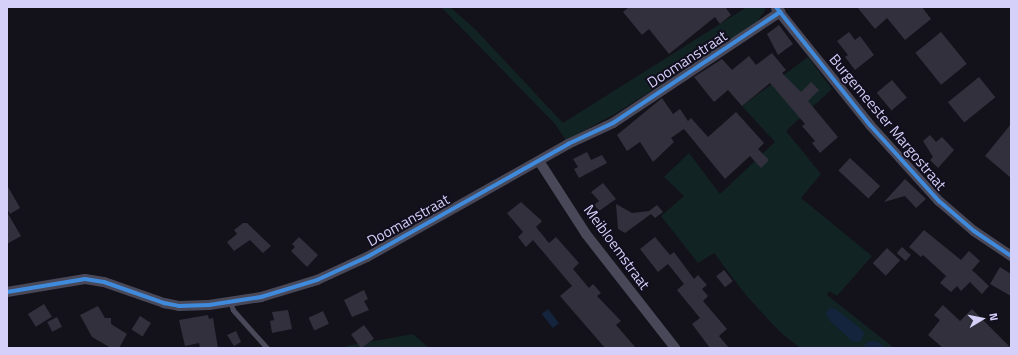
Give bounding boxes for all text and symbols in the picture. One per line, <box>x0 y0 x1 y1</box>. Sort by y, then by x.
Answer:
street label: Doomanstraat <box>644 27 730 91</box>
street label: Burgemeester Margostraat <box>826 50 950 194</box>
street label: Doomanstraat <box>364 190 452 250</box>
street label: Meibloemstraat <box>580 201 654 293</box>
north arrow <box>962 299 1002 339</box>
text: N <box>985 312 1002 322</box>

